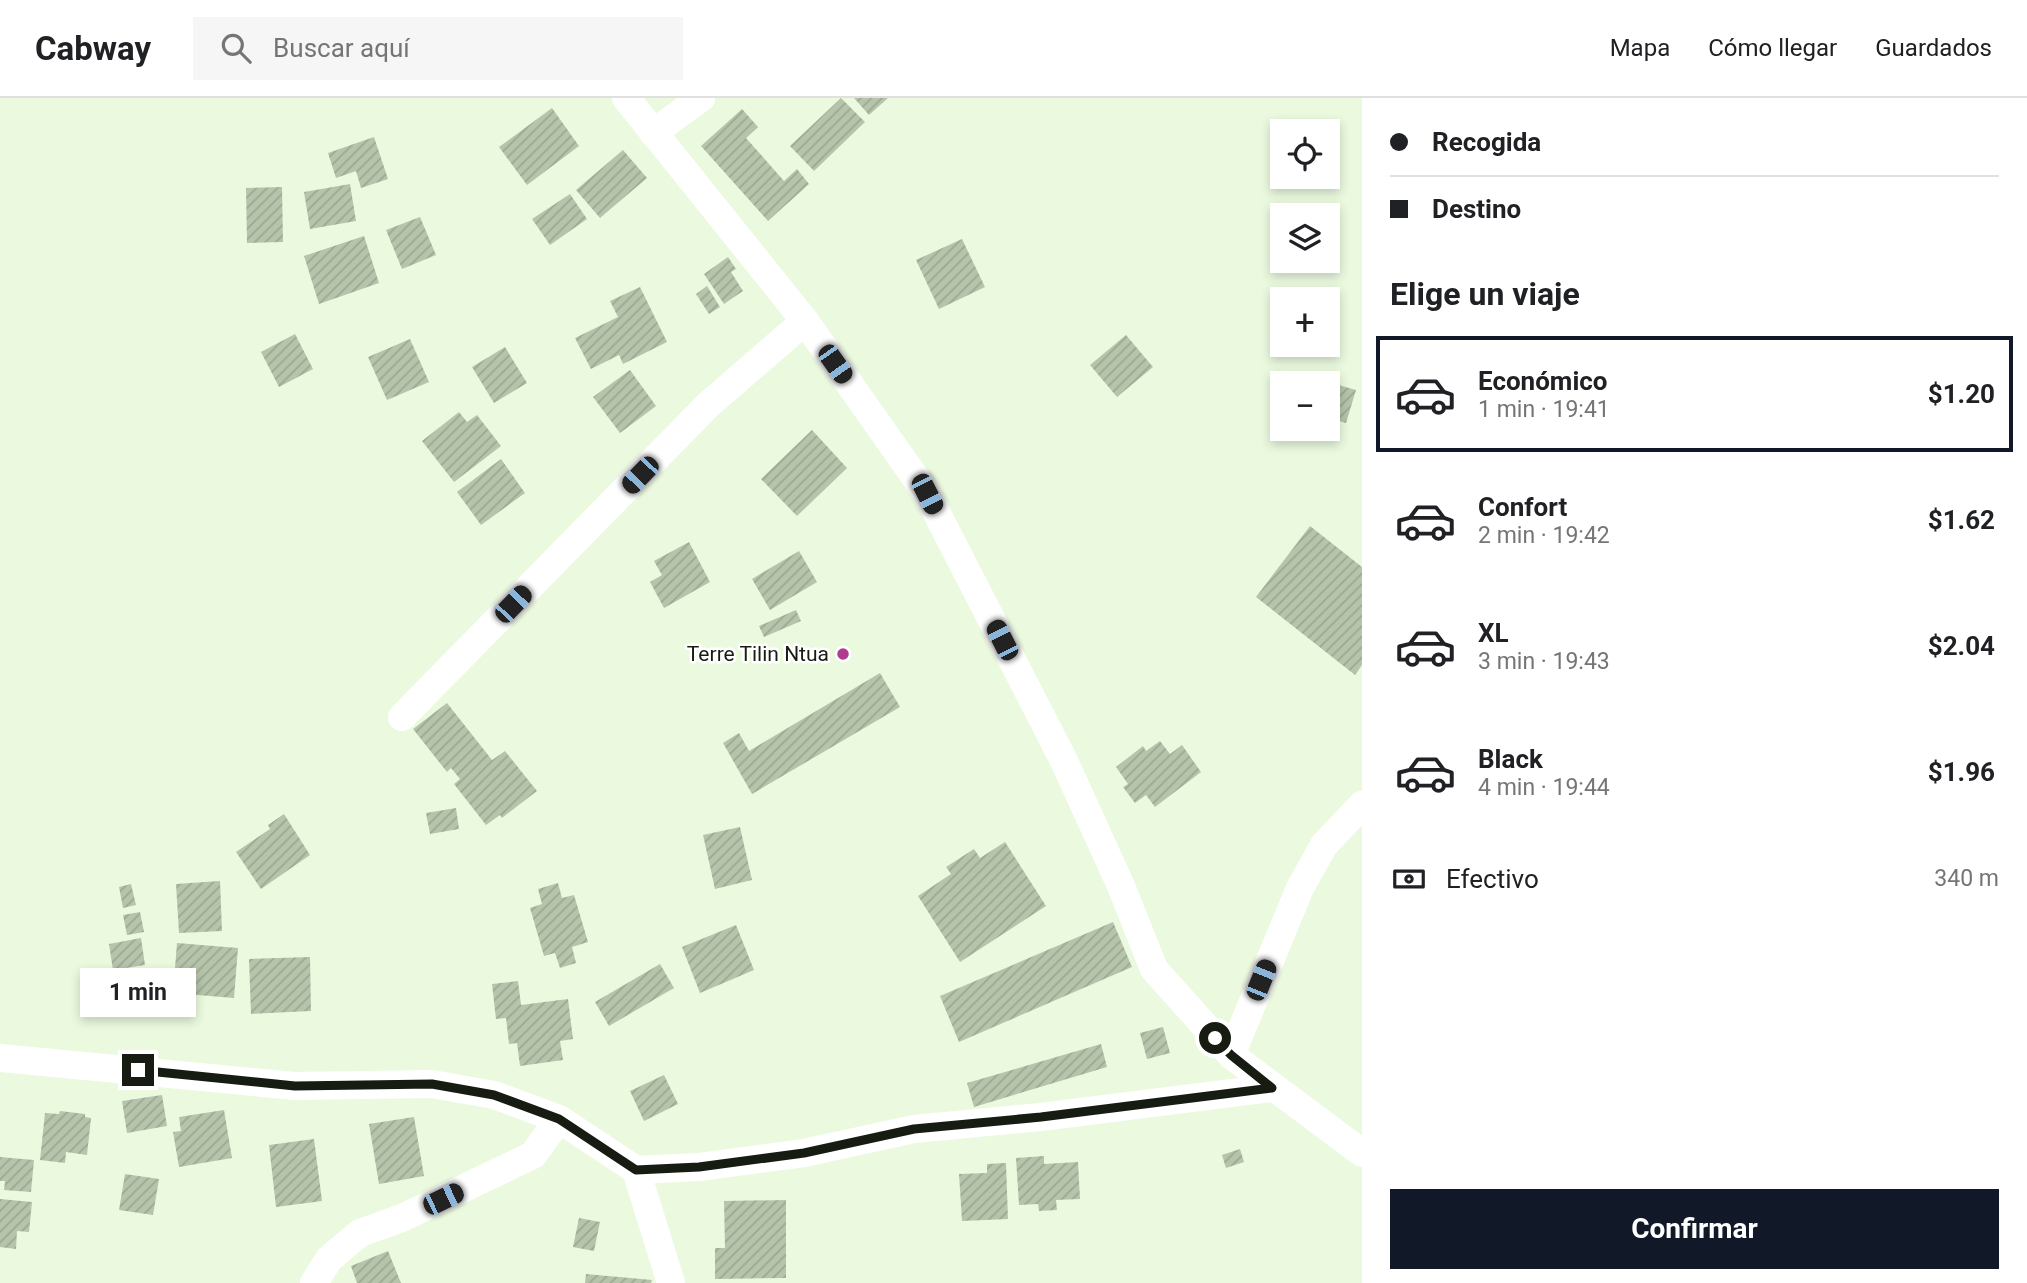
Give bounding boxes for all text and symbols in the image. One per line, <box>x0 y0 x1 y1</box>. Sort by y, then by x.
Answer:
search box <box>193 17 683 80</box>
text: Cabway <box>35 29 151 68</box>
icon: search <box>217 29 255 67</box>
text: Buscar aquí <box>273 33 410 63</box>
text: Mapa <box>1610 34 1670 62</box>
text: Cómo llegar <box>1708 34 1837 62</box>
text: Guardados <box>1875 34 1992 62</box>
map controls <box>1270 119 1340 441</box>
button: locate <box>1270 119 1340 189</box>
text: Recogida <box>1432 127 1541 157</box>
text: Destino <box>1432 194 1521 224</box>
button: layers <box>1270 203 1340 273</box>
text: Elige un viaje <box>1390 275 1580 313</box>
button: + <box>1270 287 1340 357</box>
car <box>815 341 856 387</box>
icon: car <box>1394 363 1457 426</box>
text: Económico <box>1478 366 1607 396</box>
button: − <box>1270 371 1340 441</box>
text: $1.20 <box>1928 379 1995 409</box>
text: 1 min · 19:41 <box>1478 396 1610 423</box>
car <box>618 453 663 497</box>
car <box>909 471 946 517</box>
icon: car <box>1394 489 1457 552</box>
text: Confort <box>1478 492 1567 522</box>
text: $1.62 <box>1928 505 1995 535</box>
text: 2 min · 19:42 <box>1478 522 1610 549</box>
car <box>491 582 536 626</box>
icon: car <box>1394 615 1457 678</box>
car <box>984 617 1021 663</box>
text: XL <box>1478 618 1509 648</box>
text: $2.04 <box>1928 631 1995 661</box>
place label: Terre Tilin Ntua <box>687 642 829 666</box>
marker: Terre Tilin Ntua <box>835 646 851 662</box>
text: 3 min · 19:43 <box>1478 648 1610 675</box>
icon: car <box>1394 741 1457 804</box>
text: Black <box>1478 744 1543 774</box>
text: $1.96 <box>1928 757 1995 787</box>
text: 4 min · 19:44 <box>1478 774 1610 801</box>
icon: cash <box>1390 860 1428 898</box>
text: Efectivo <box>1446 864 1539 894</box>
text: 340 m <box>1934 865 1999 892</box>
car <box>1244 957 1279 1003</box>
callout: 1 min <box>80 968 196 1018</box>
text: 1 min <box>109 979 167 1006</box>
route start <box>1199 1022 1231 1054</box>
route end <box>122 1054 154 1086</box>
car <box>420 1180 467 1218</box>
button: Confirmar <box>1390 1189 1999 1269</box>

